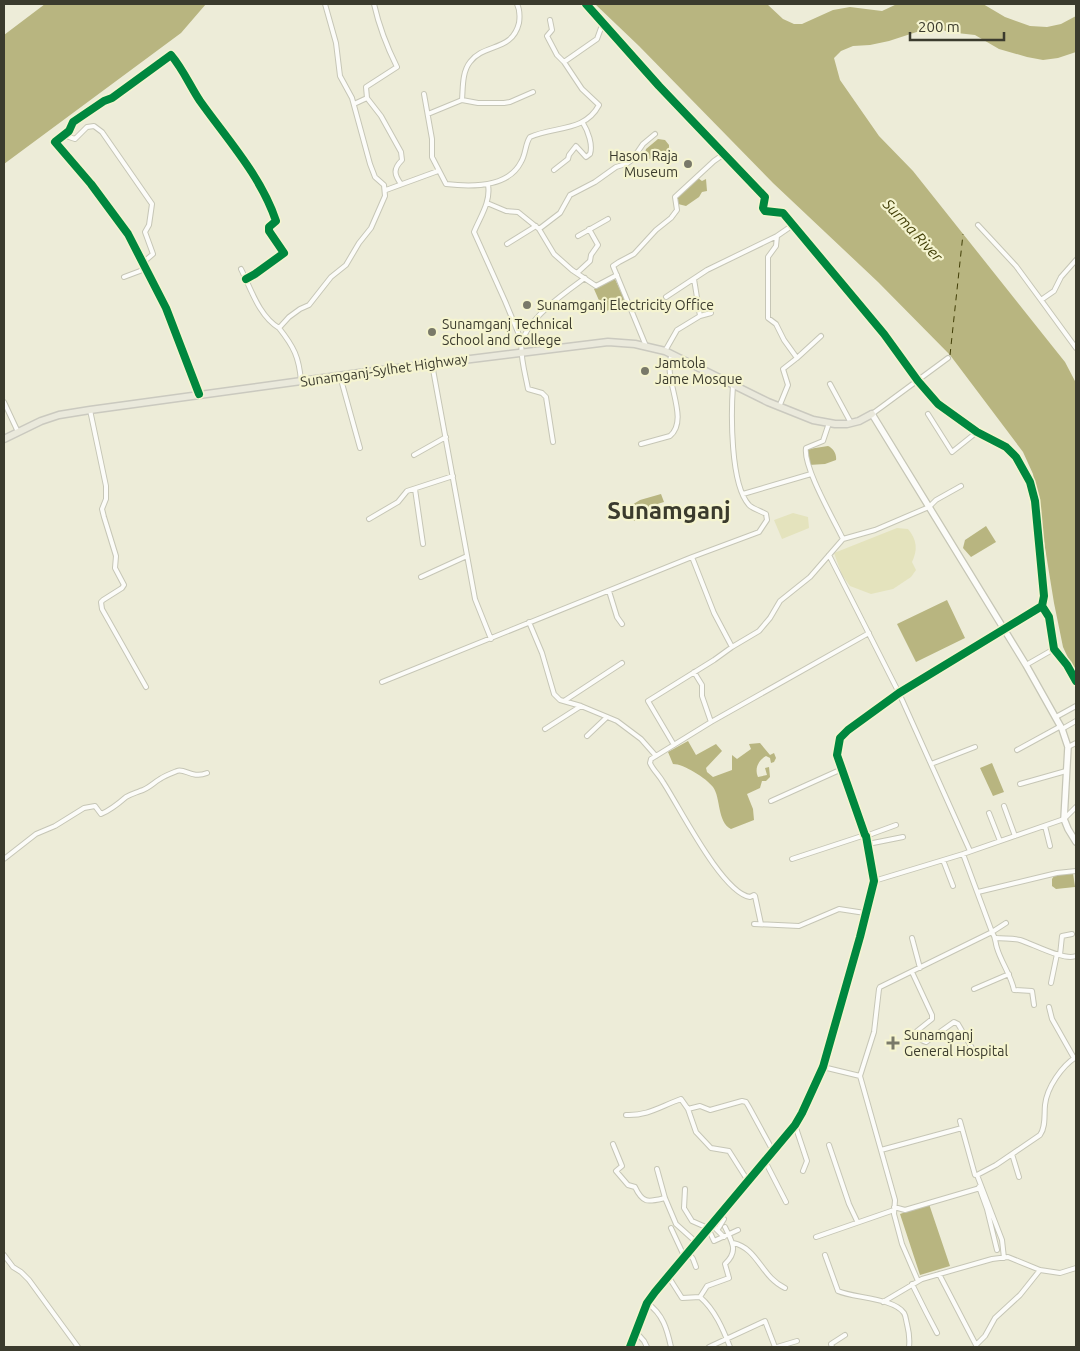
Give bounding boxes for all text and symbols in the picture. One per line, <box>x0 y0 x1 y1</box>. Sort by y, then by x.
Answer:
scale bar <box>910 10 1004 42</box>
text: 200 m <box>918 18 960 35</box>
place label: Hason Raja Museum <box>609 148 678 180</box>
marker: Hason Raja Museum <box>682 158 694 170</box>
water label: Surma River <box>879 195 947 266</box>
place label: Sunamganj Electricity Office <box>537 297 714 313</box>
marker: Sunamganj Electricity Office <box>521 299 533 311</box>
place label: Sunamganj Technical School and College <box>442 316 573 348</box>
marker: Sunamganj Technical School and College <box>426 326 438 338</box>
street label: Sunamganj-Sylhet Highway <box>299 350 469 390</box>
place label: Jamtola Jame Mosque <box>655 355 742 387</box>
marker: Jamtola Jame Mosque <box>639 365 651 377</box>
district label: Sunamganj <box>607 497 731 524</box>
place label: Sunamganj General Hospital <box>904 1027 1008 1059</box>
marker: Sunamganj General Hospital <box>886 1036 900 1050</box>

